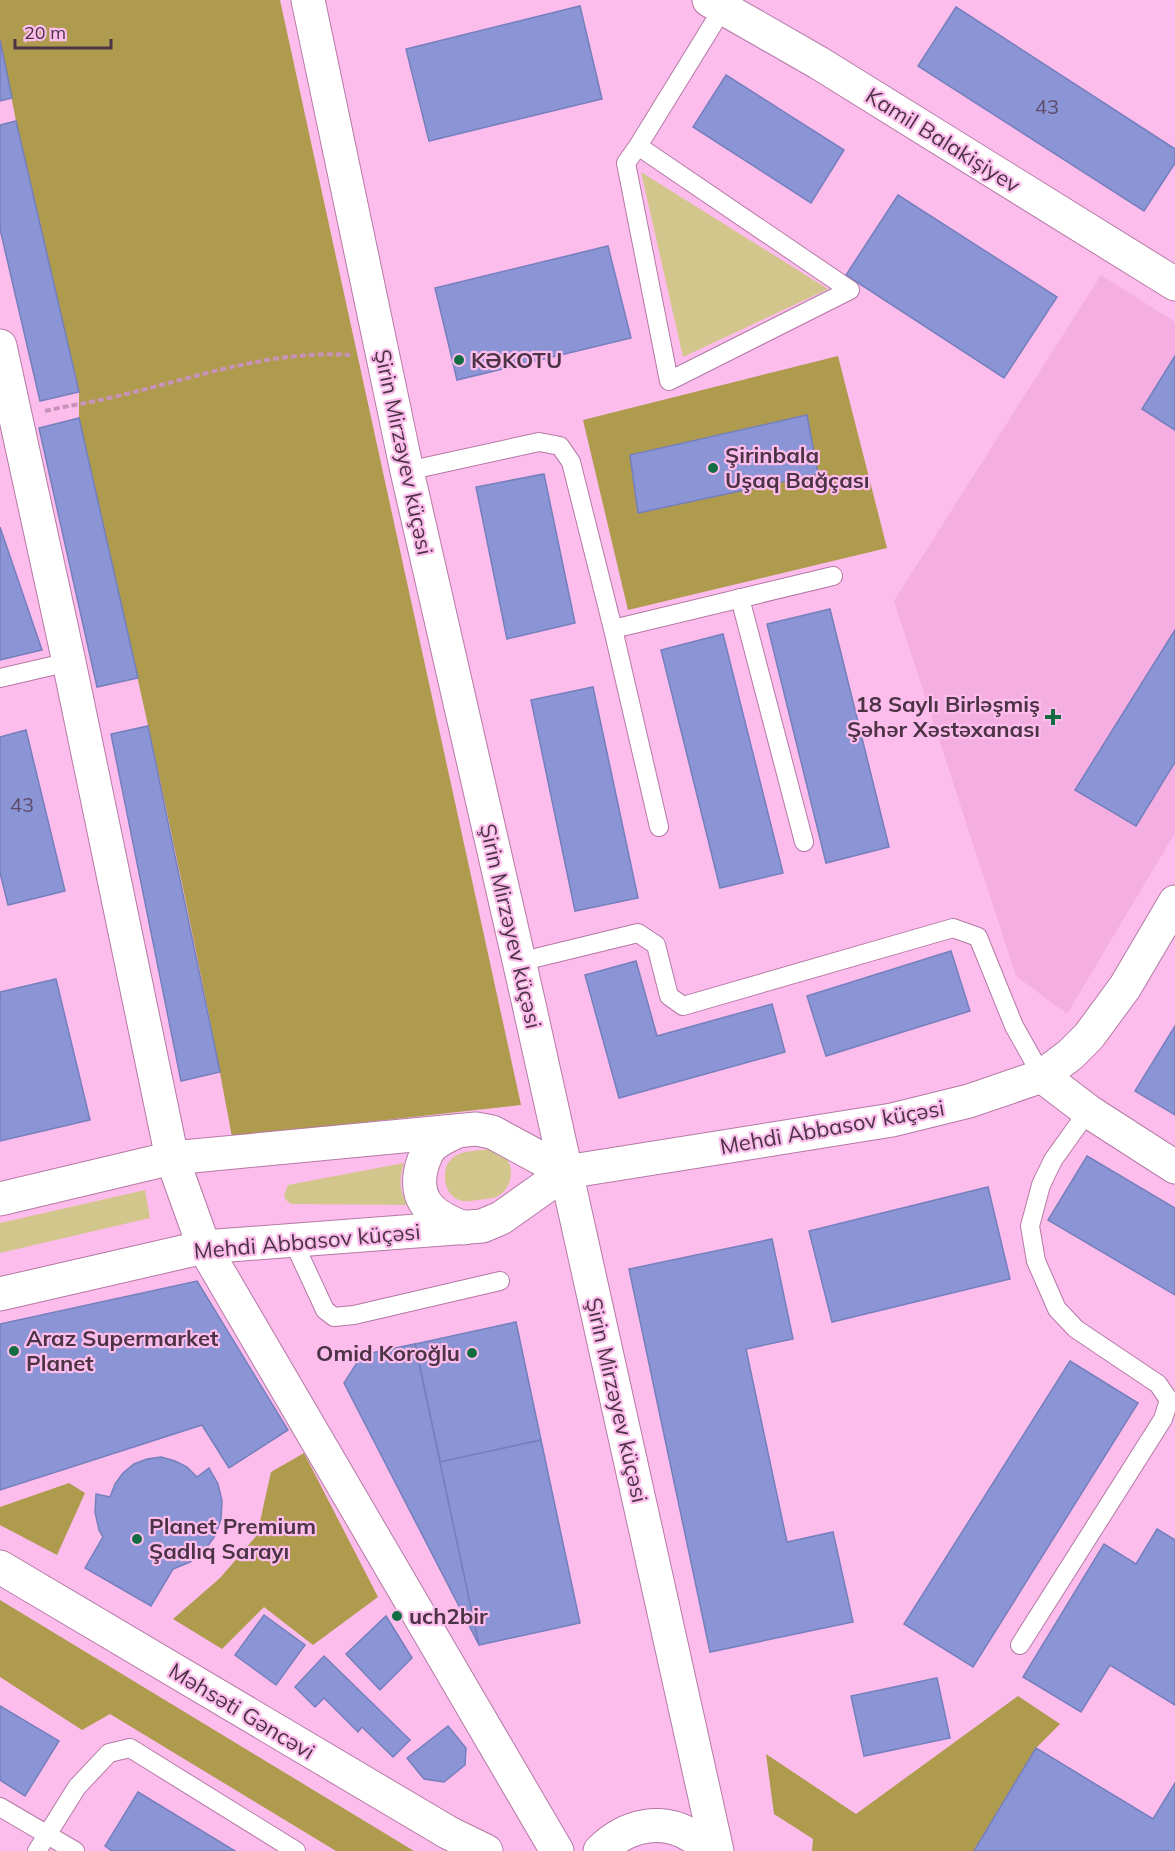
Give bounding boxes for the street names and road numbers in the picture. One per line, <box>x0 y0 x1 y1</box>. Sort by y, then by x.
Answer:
street label: Kamil Balakişiyev <box>861 81 1026 199</box>
street label: Şirin Mirzəyev küçəsi <box>369 347 439 557</box>
street label: Şirin Mirzəyev küçəsi <box>474 821 548 1031</box>
street label: Mehdi Abbasov küçəsi <box>718 1093 946 1161</box>
street label: Mehdi Abbasov küçəsi <box>193 1217 421 1265</box>
street label: Şirin Mirzəyev küçəsi <box>580 1295 654 1505</box>
street label: Məhsəti Gəncəvi <box>164 1656 320 1766</box>

